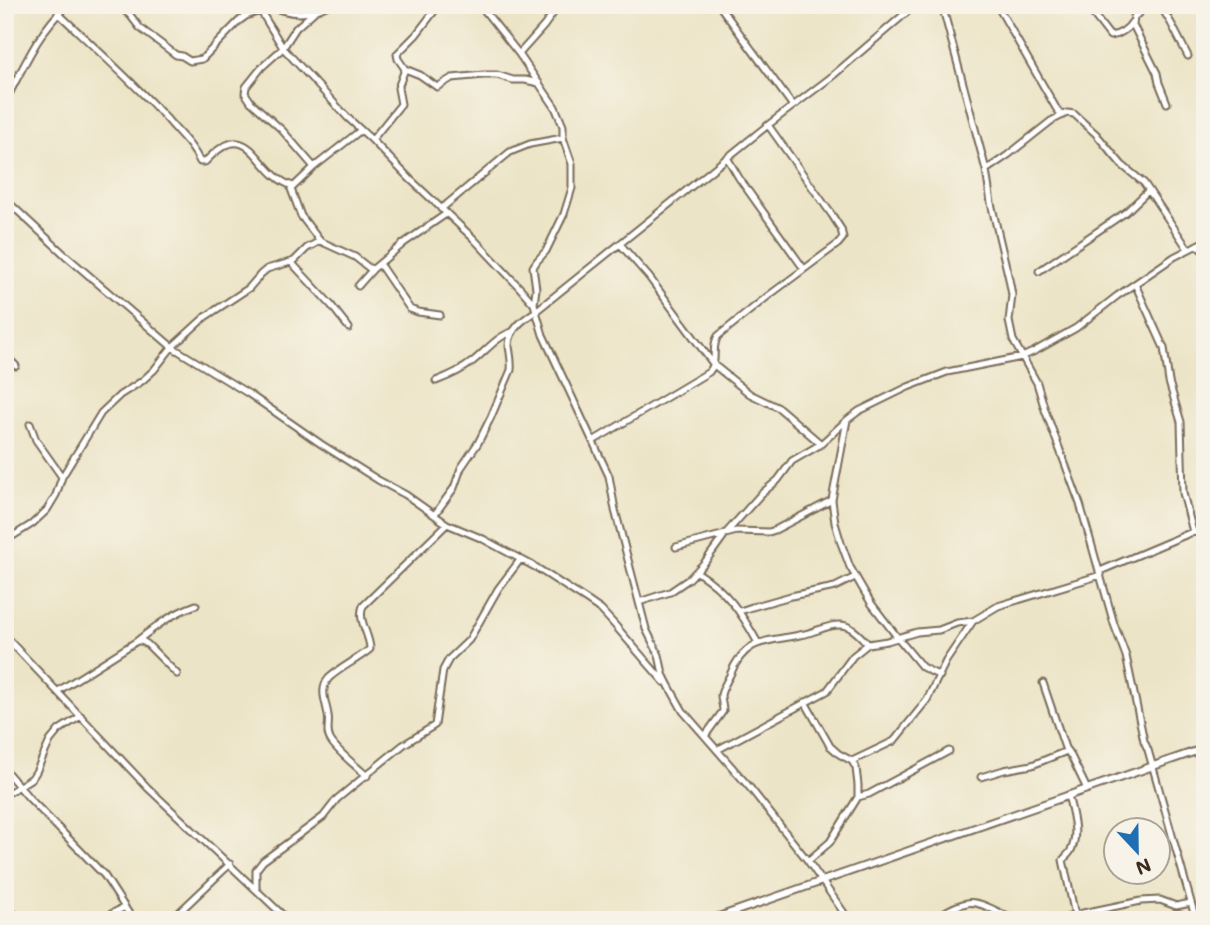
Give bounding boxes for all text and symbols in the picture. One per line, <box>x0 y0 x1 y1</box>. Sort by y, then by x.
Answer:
north arrow <box>1102 816 1172 886</box>
text: N <box>1132 853 1155 882</box>

